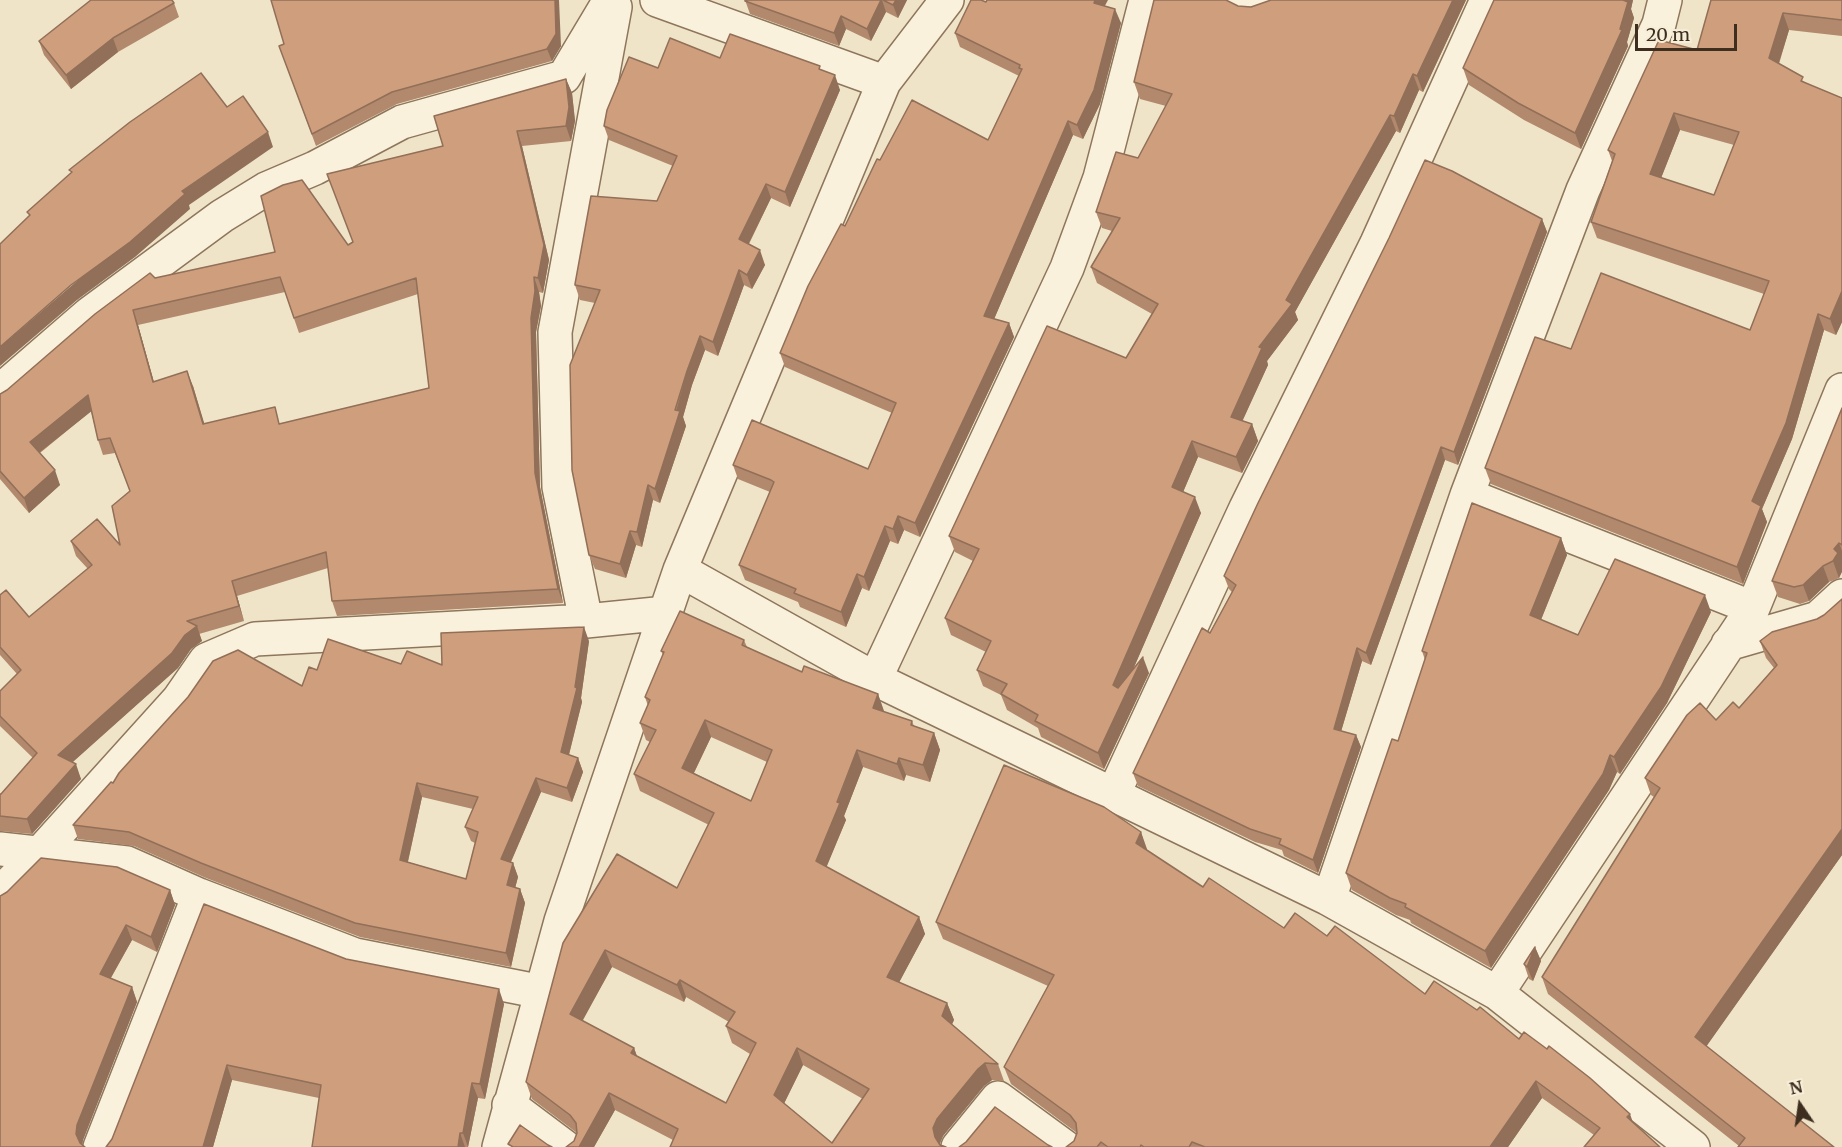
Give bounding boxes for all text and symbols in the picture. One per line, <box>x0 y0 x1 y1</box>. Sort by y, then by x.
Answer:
scale bar <box>1638 12 1740 50</box>
text: 20 m <box>1646 23 1690 46</box>
north arrow <box>1770 1075 1830 1135</box>
text: N <box>1788 1076 1804 1099</box>

